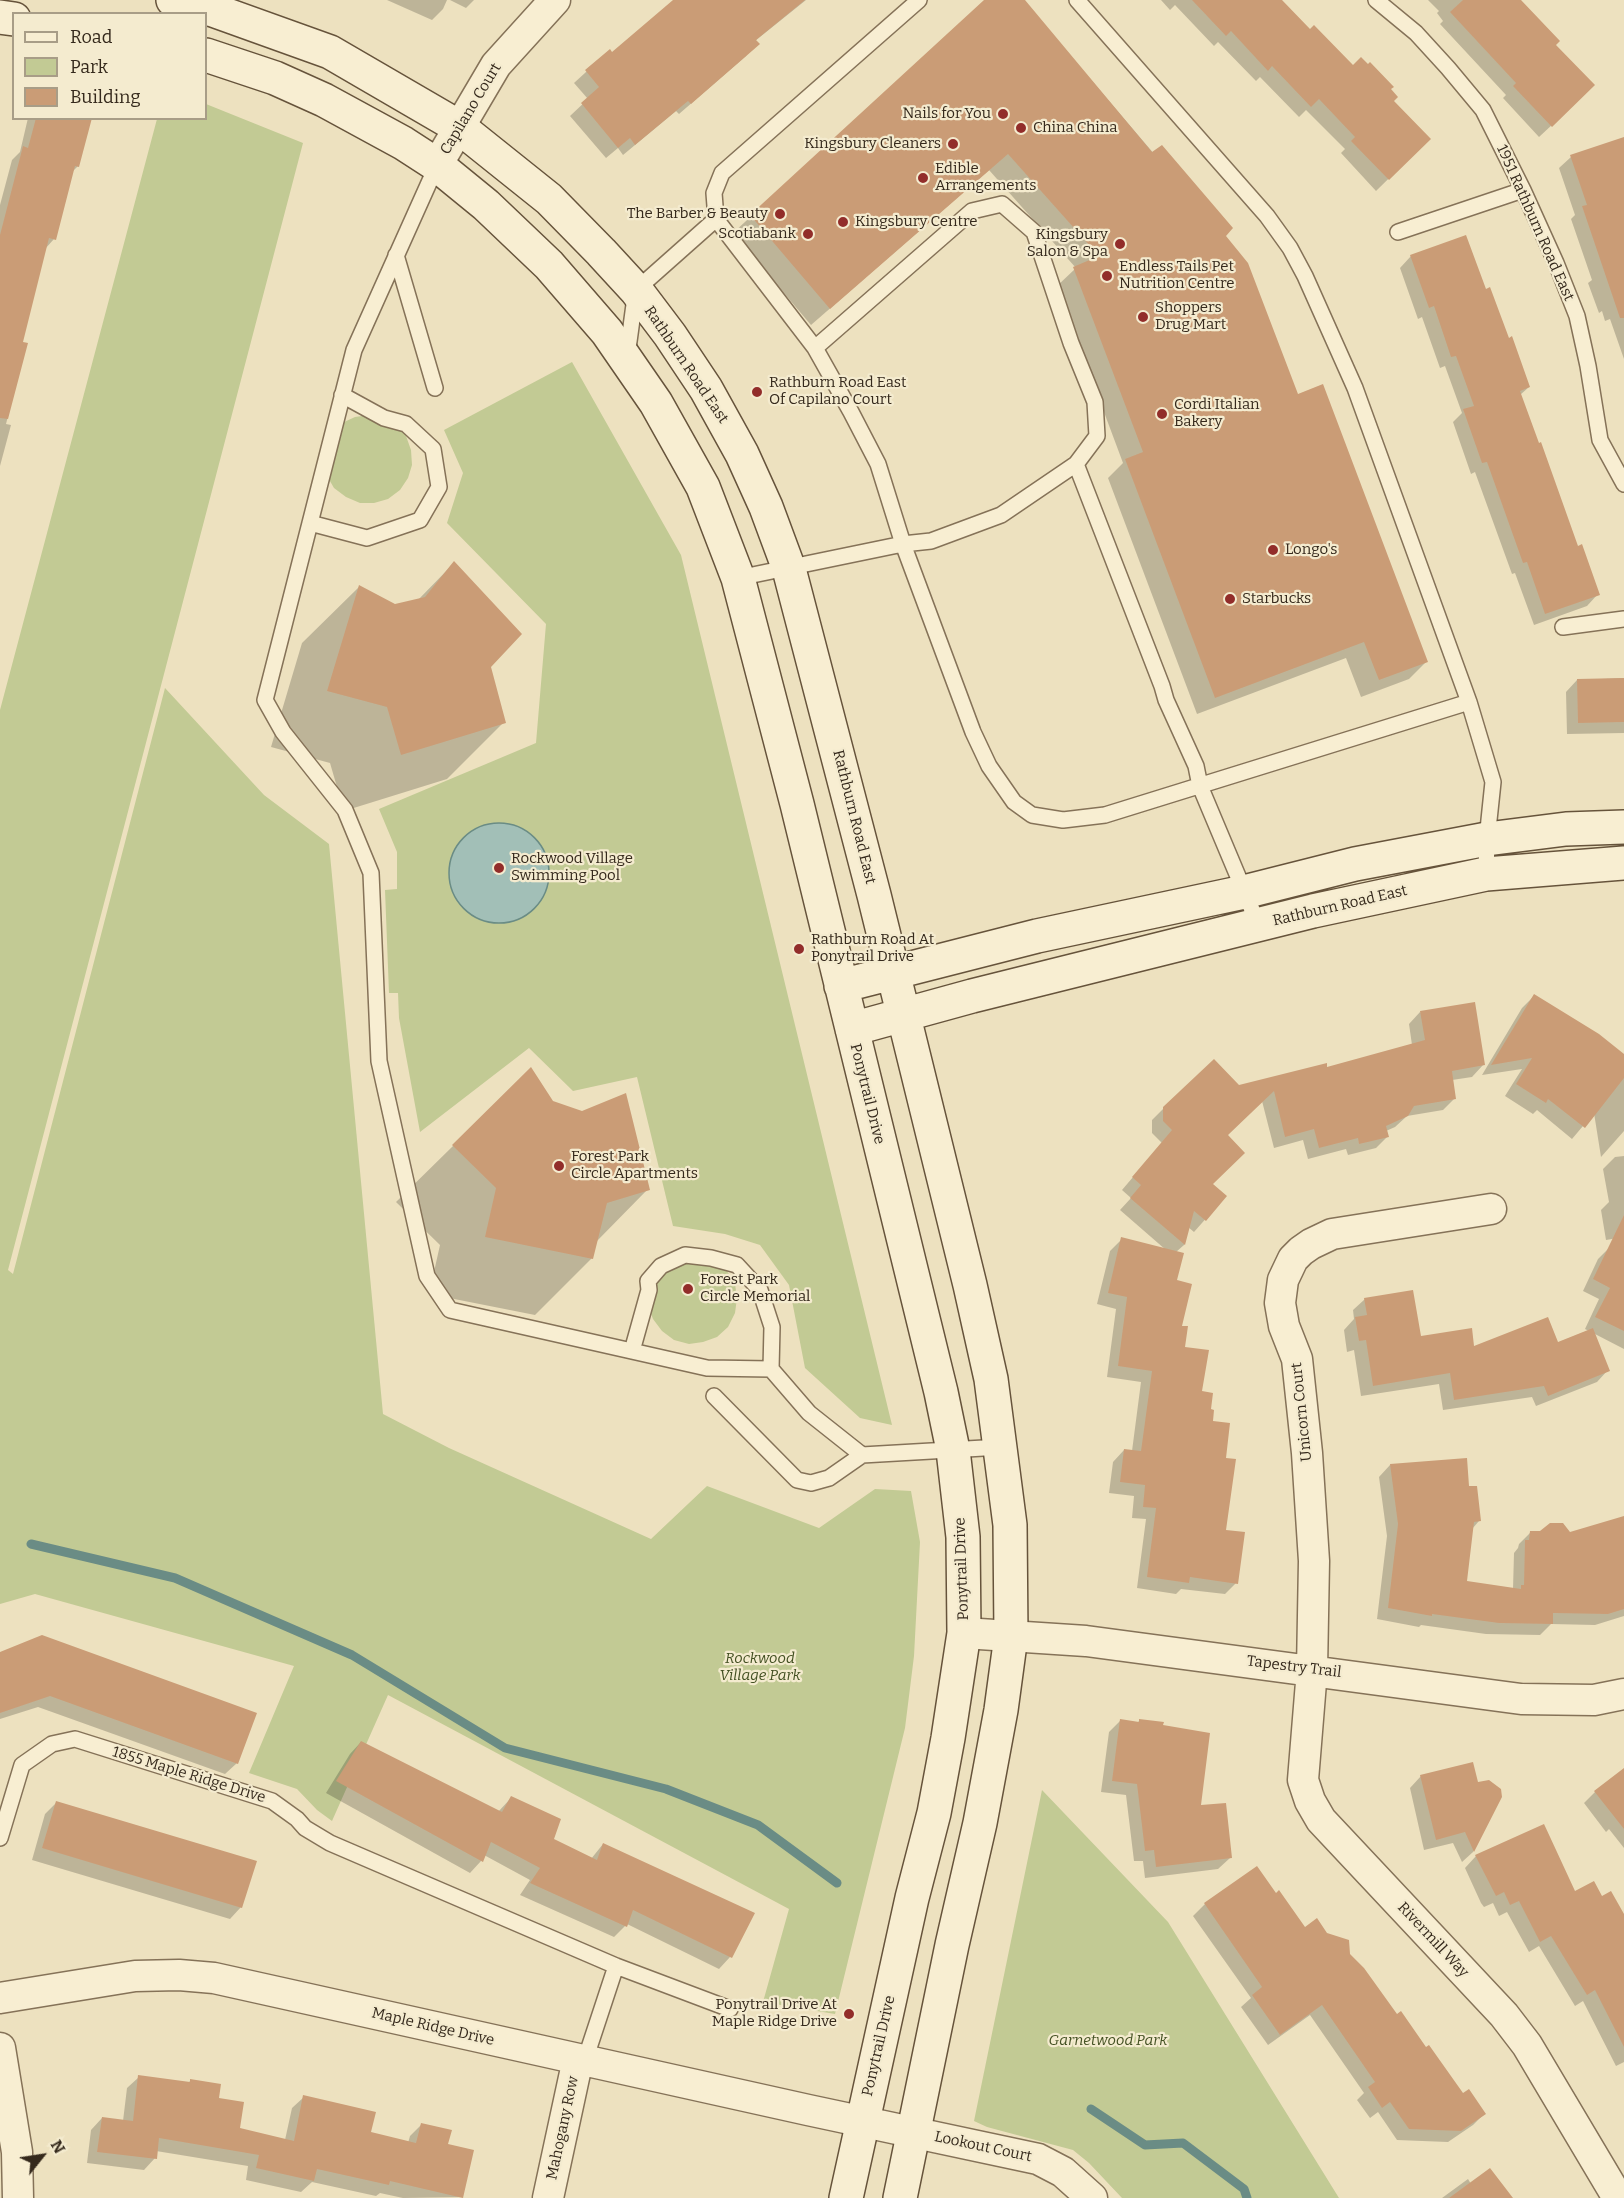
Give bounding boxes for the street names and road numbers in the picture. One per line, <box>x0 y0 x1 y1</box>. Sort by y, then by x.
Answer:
street label: Capilano Court <box>437 60 505 158</box>
street label: 1951 Rathburn Road East <box>1492 142 1578 304</box>
street label: Rathburn Road East <box>640 303 732 427</box>
street label: Rathburn Road East <box>829 748 879 886</box>
street label: Rathburn Road East <box>1271 882 1409 930</box>
street label: Ponytrail Drive <box>846 1042 888 1146</box>
street label: Unicorn Court <box>1288 1362 1316 1462</box>
street label: Ponytrail Drive <box>951 1517 973 1621</box>
street label: Tapestry Trail <box>1246 1652 1342 1682</box>
street label: 1855 Maple Ridge Drive <box>110 1743 268 1807</box>
street label: Rivermill Way <box>1394 1899 1472 1981</box>
street label: Ponytrail Drive <box>859 1994 899 2098</box>
street label: Maple Ridge Drive <box>370 2004 496 2050</box>
street label: Mahogany Row <box>543 2075 583 2181</box>
street label: Lookout Court <box>933 2128 1033 2166</box>

